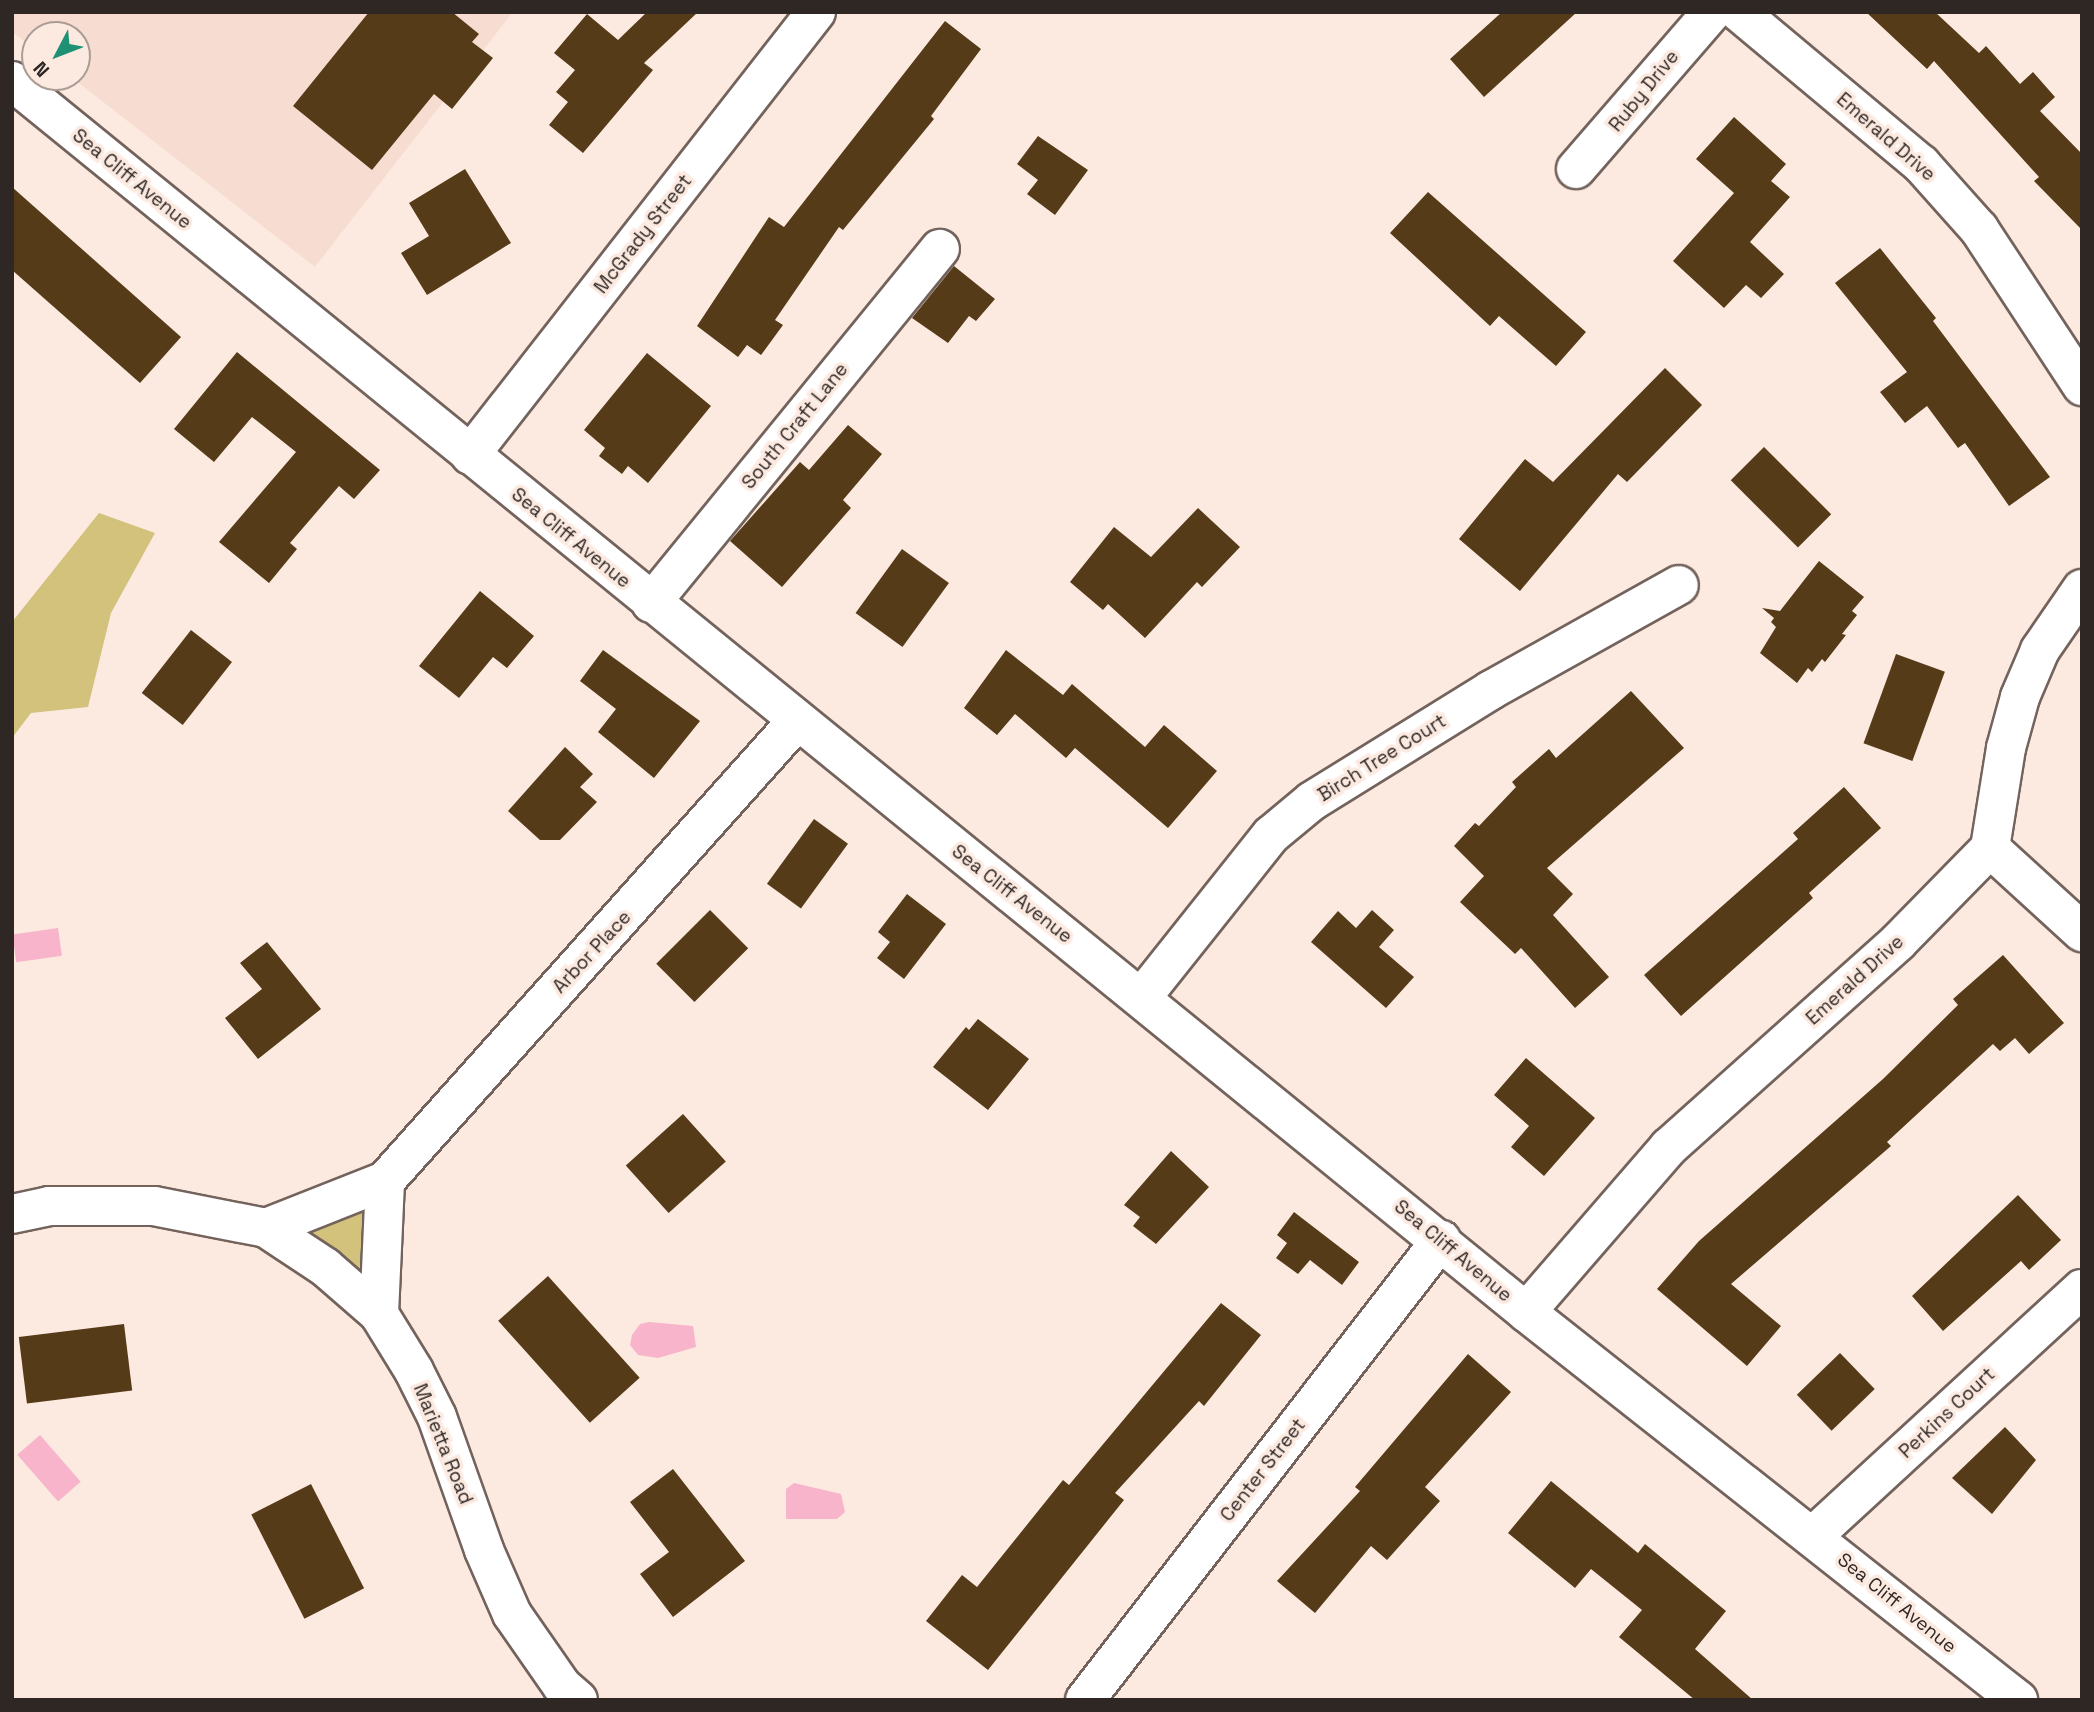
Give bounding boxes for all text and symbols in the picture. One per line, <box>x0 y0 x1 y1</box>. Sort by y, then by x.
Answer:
north arrow <box>21 21 91 91</box>
street label: Ruby Drive <box>1604 46 1684 136</box>
text: N <box>28 56 55 82</box>
street label: Emerald Drive <box>1832 88 1940 186</box>
street label: Sea Cliff Avenue <box>68 124 196 234</box>
street label: McGrady Street <box>589 170 697 298</box>
street label: South Craft Lane <box>737 358 853 494</box>
street label: Sea Cliff Avenue <box>507 483 635 593</box>
street label: Birch Tree Court <box>1313 709 1451 807</box>
street label: Sea Cliff Avenue <box>947 840 1077 948</box>
street label: Arbor Place <box>548 906 636 998</box>
street label: Emerald Drive <box>1802 930 1908 1030</box>
street label: Sea Cliff Avenue <box>1389 1195 1517 1307</box>
street label: Perkins Court <box>1894 1363 2000 1463</box>
street label: Marietta Road <box>409 1381 477 1507</box>
street label: Center Street <box>1216 1414 1310 1526</box>
street label: Sea Cliff Avenue <box>1833 1548 1961 1658</box>

